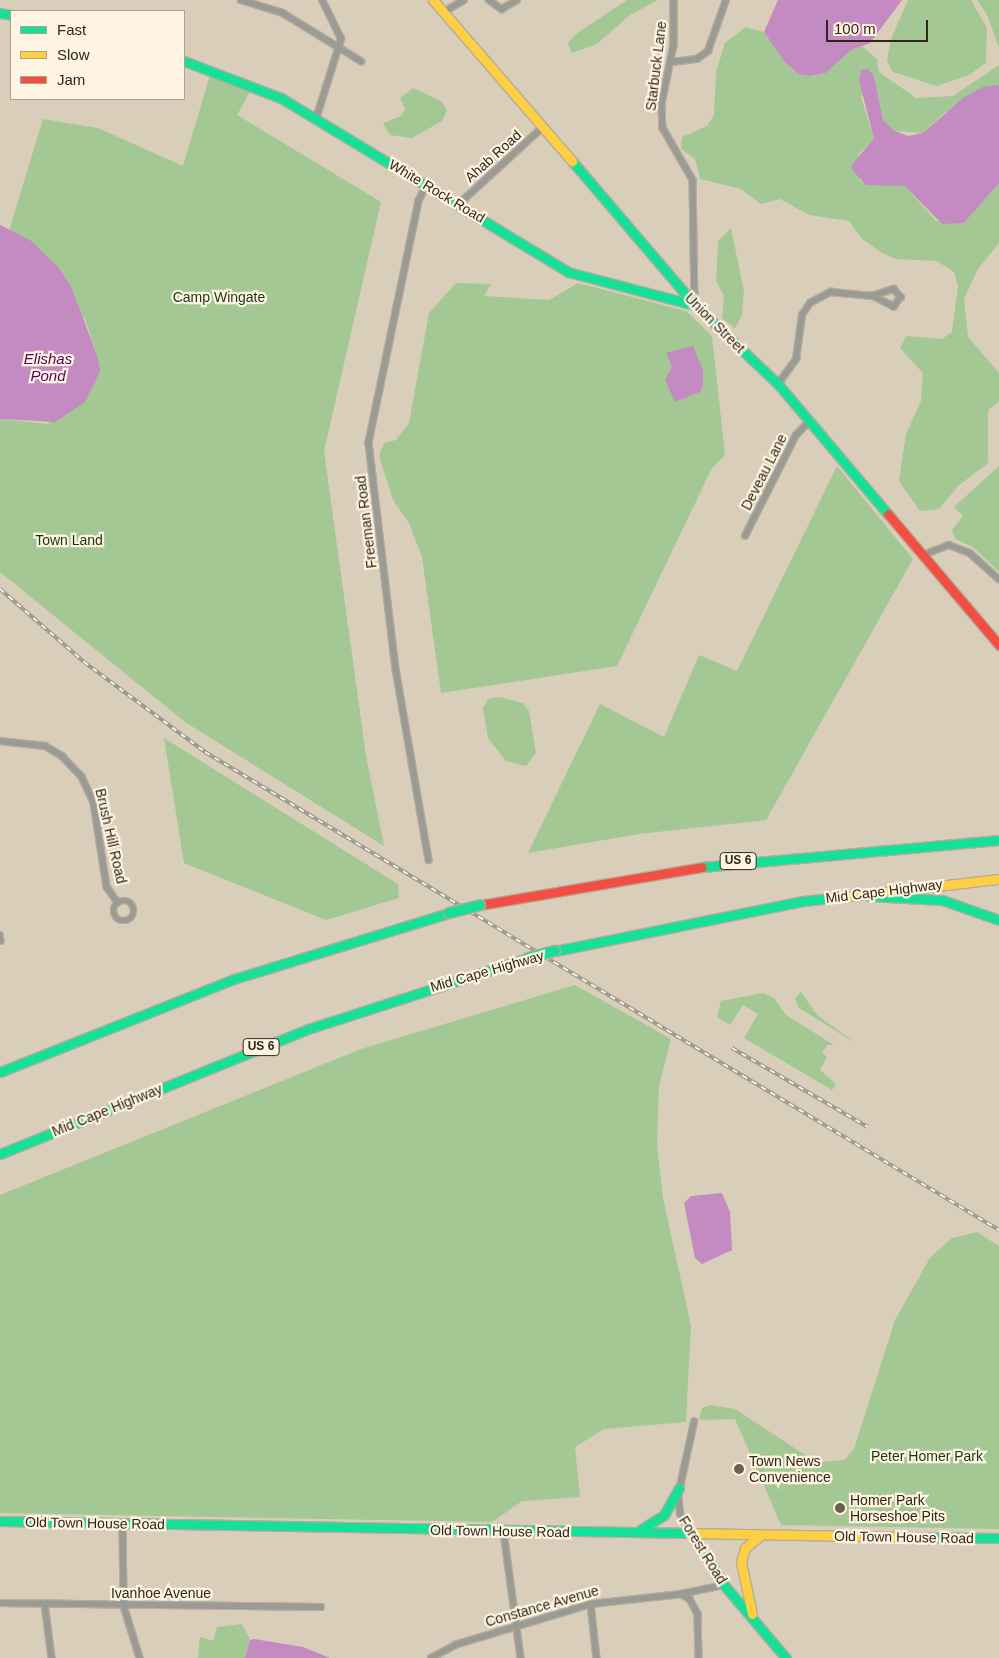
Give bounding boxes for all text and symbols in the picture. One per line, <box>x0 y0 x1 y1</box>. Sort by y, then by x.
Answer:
legend <box>10 10 185 100</box>
scale bar <box>829 10 932 42</box>
street label: Starbuck Lane <box>642 20 670 112</box>
text: 100 m <box>834 20 876 37</box>
text: Fast <box>57 21 86 38</box>
text: Slow <box>57 46 90 63</box>
text: Jam <box>57 71 85 88</box>
street label: Ahab Road <box>461 126 525 186</box>
street label: White Rock Road <box>386 156 488 226</box>
park label: Camp Wingate <box>173 289 265 305</box>
street label: Union Street <box>682 290 748 356</box>
water label: Elishas Pond <box>24 349 72 384</box>
street label: Deveau Lane <box>738 431 790 513</box>
street label: Freeman Road <box>352 475 380 569</box>
park label: Town Land <box>35 532 103 548</box>
street label: Brush Hill Road <box>92 787 130 885</box>
road number: US 6 <box>719 851 757 870</box>
street label: Mid Cape Highway <box>825 876 943 906</box>
street label: Mid Cape Highway <box>428 947 546 995</box>
road number: US 6 <box>242 1038 280 1056</box>
street label: Mid Cape Highway <box>49 1080 165 1140</box>
park label: Peter Homer Park <box>871 1448 983 1464</box>
place label: Town News Convenience <box>749 1453 831 1485</box>
marker: Town News Convenience <box>733 1463 745 1475</box>
place label: Homer Park Horseshoe Pits <box>850 1492 945 1524</box>
marker: Homer Park Horseshoe Pits <box>834 1502 846 1514</box>
street label: Old Town House Road <box>25 1513 165 1533</box>
street label: Forest Road <box>675 1513 731 1587</box>
street label: Old Town House Road <box>430 1521 570 1541</box>
street label: Old Town House Road <box>834 1527 974 1547</box>
street label: Constance Avenue <box>483 1582 601 1630</box>
street label: Ivanhoe Avenue <box>111 1585 211 1601</box>

